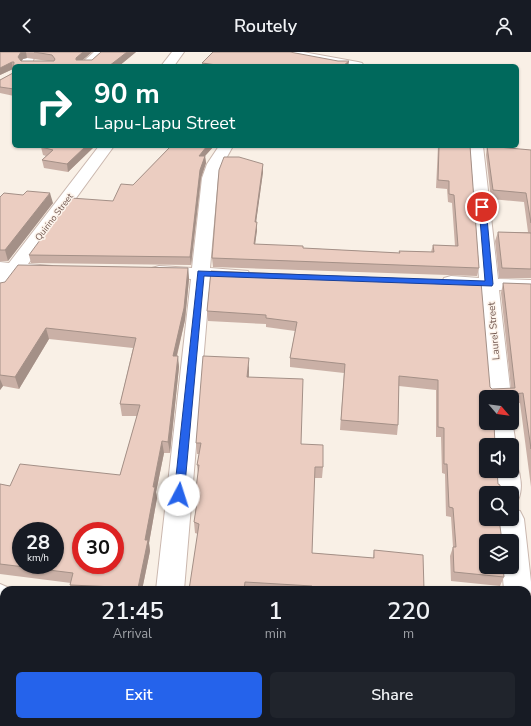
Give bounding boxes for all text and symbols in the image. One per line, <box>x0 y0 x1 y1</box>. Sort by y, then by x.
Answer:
text: Routely <box>234 14 297 38</box>
icon: back <box>16 15 38 37</box>
icon: person <box>493 15 515 37</box>
text: 90 m <box>94 75 160 113</box>
icon: right <box>28 80 80 132</box>
text: Lapu-Lapu Street <box>94 111 235 135</box>
street label: Quirino Street <box>32 190 76 243</box>
pin <box>465 190 499 224</box>
icon: arrive <box>471 196 493 218</box>
street label: Laurel Street <box>484 301 504 360</box>
north arrow <box>479 390 519 430</box>
map controls <box>479 390 519 574</box>
button: sound <box>479 438 519 478</box>
position arrow <box>158 474 200 516</box>
button: search <box>479 486 519 526</box>
speed limit sign: 30 <box>72 522 124 574</box>
text: 28 <box>26 529 50 556</box>
button: layers <box>479 534 519 574</box>
text: km/h <box>27 551 49 565</box>
text: 21:45 <box>101 595 164 627</box>
text: 1 <box>268 595 283 627</box>
text: 220 <box>387 595 430 627</box>
text: Arrival <box>113 625 152 643</box>
text: min <box>265 625 286 643</box>
text: m <box>403 625 414 643</box>
button: Exit <box>16 672 262 718</box>
button: Share <box>270 672 515 718</box>

